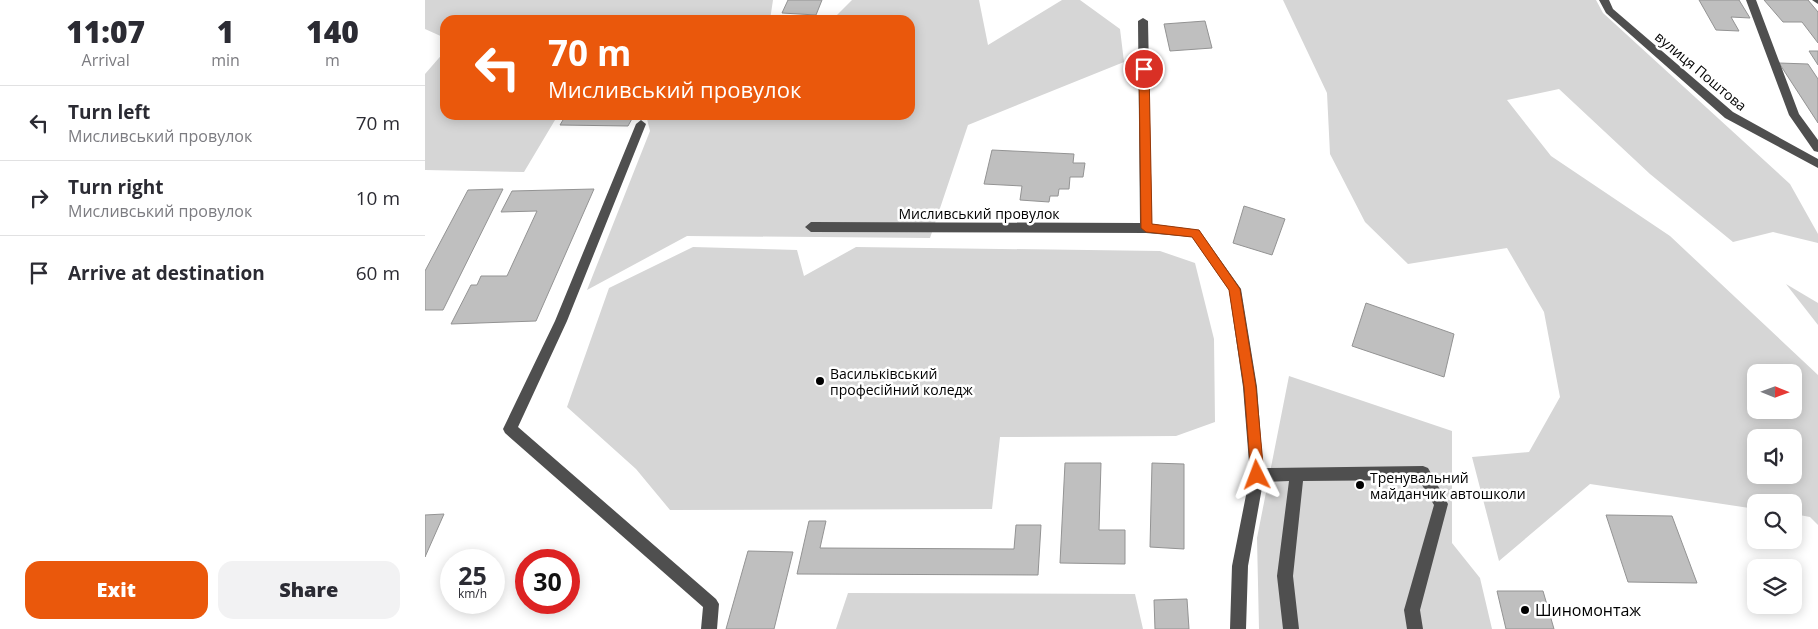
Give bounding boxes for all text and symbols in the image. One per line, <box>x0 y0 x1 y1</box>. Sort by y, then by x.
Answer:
text: 11:07 <box>66 11 145 52</box>
text: 1 <box>217 11 234 52</box>
text: 140 <box>306 11 359 52</box>
street label: вулиця Поштова <box>1651 27 1751 115</box>
text: 70 m <box>548 29 631 76</box>
icon: left <box>465 35 530 100</box>
pin <box>1123 48 1165 90</box>
text: Arrival <box>82 49 130 71</box>
text: min <box>211 49 240 71</box>
text: m <box>325 49 340 71</box>
icon: arrive <box>1130 55 1158 83</box>
text: Мисливський провулок <box>548 74 801 104</box>
text: Turn left <box>68 99 150 125</box>
icon: left <box>25 109 53 137</box>
text: 70 m <box>356 110 400 136</box>
text: Мисливський провулок <box>68 125 252 147</box>
text: Turn right <box>68 174 163 200</box>
icon: right <box>25 184 53 212</box>
text: 10 m <box>356 185 400 211</box>
text: Мисливський провулок <box>68 200 252 222</box>
street label: Мисливський провулок <box>898 204 1060 223</box>
icon: arrive <box>25 259 53 287</box>
text: Arrive at destination <box>68 260 265 286</box>
text: 60 m <box>356 260 400 286</box>
place label: Васильківський професійний коледж <box>830 364 974 399</box>
north arrow <box>1747 364 1803 419</box>
map controls <box>1747 364 1802 614</box>
marker: Васильківський професійний коледж <box>814 375 826 387</box>
button: sound <box>1747 429 1802 484</box>
position arrow <box>1230 448 1282 500</box>
place label: Тренувальний майданчик автошколи <box>1370 468 1526 503</box>
marker: Тренувальний майданчик автошколи <box>1354 479 1366 491</box>
button: search <box>1747 494 1802 549</box>
speed limit sign: 30 <box>515 549 580 614</box>
text: 25 <box>458 558 487 592</box>
button: layers <box>1747 559 1802 614</box>
button: Exit <box>25 561 208 619</box>
button: Share <box>218 561 400 619</box>
text: km/h <box>458 585 487 602</box>
place label: Шиномонтаж <box>1535 599 1641 621</box>
marker: Шиномонтаж <box>1519 604 1531 616</box>

